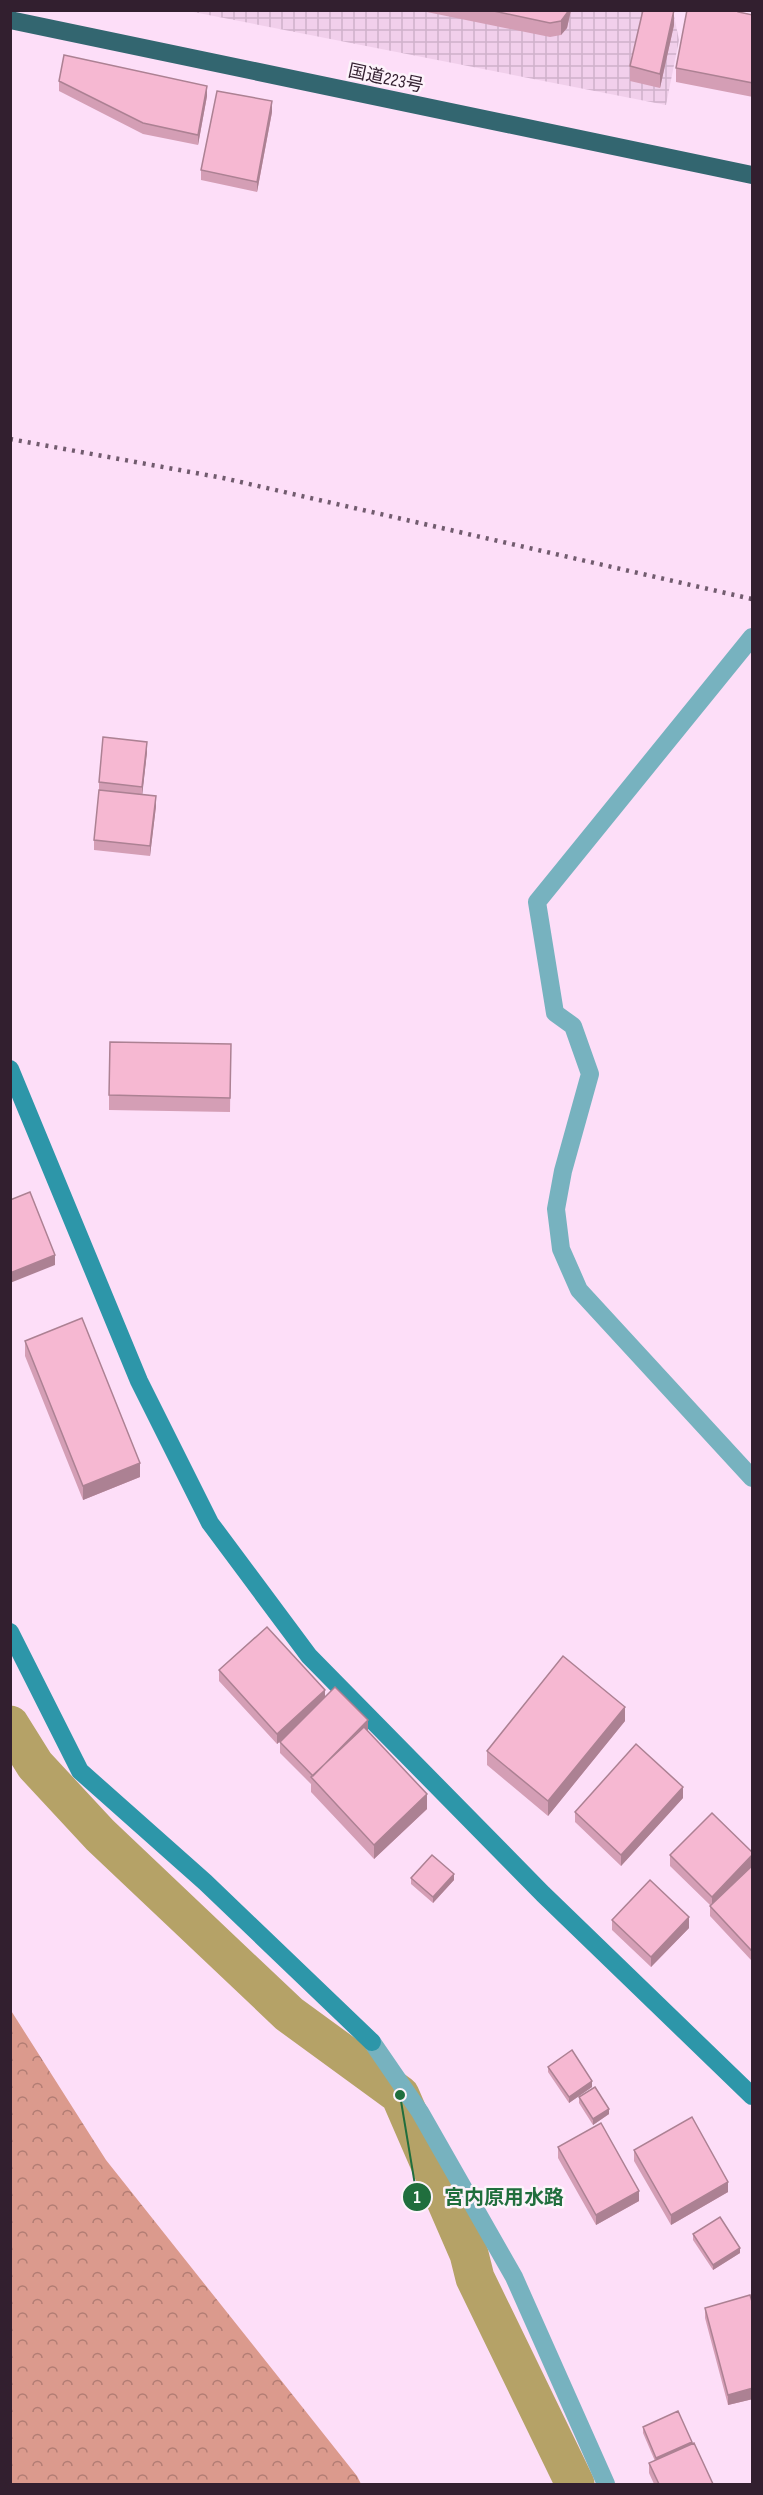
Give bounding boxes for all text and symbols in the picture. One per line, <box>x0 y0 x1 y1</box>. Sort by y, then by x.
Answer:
street label: 国道223号 <box>346 60 425 97</box>
callout: 宮内原用水路 <box>402 2178 576 2216</box>
text: 宮内原用水路 <box>444 2186 564 2210</box>
text: 1 <box>413 2187 421 2208</box>

